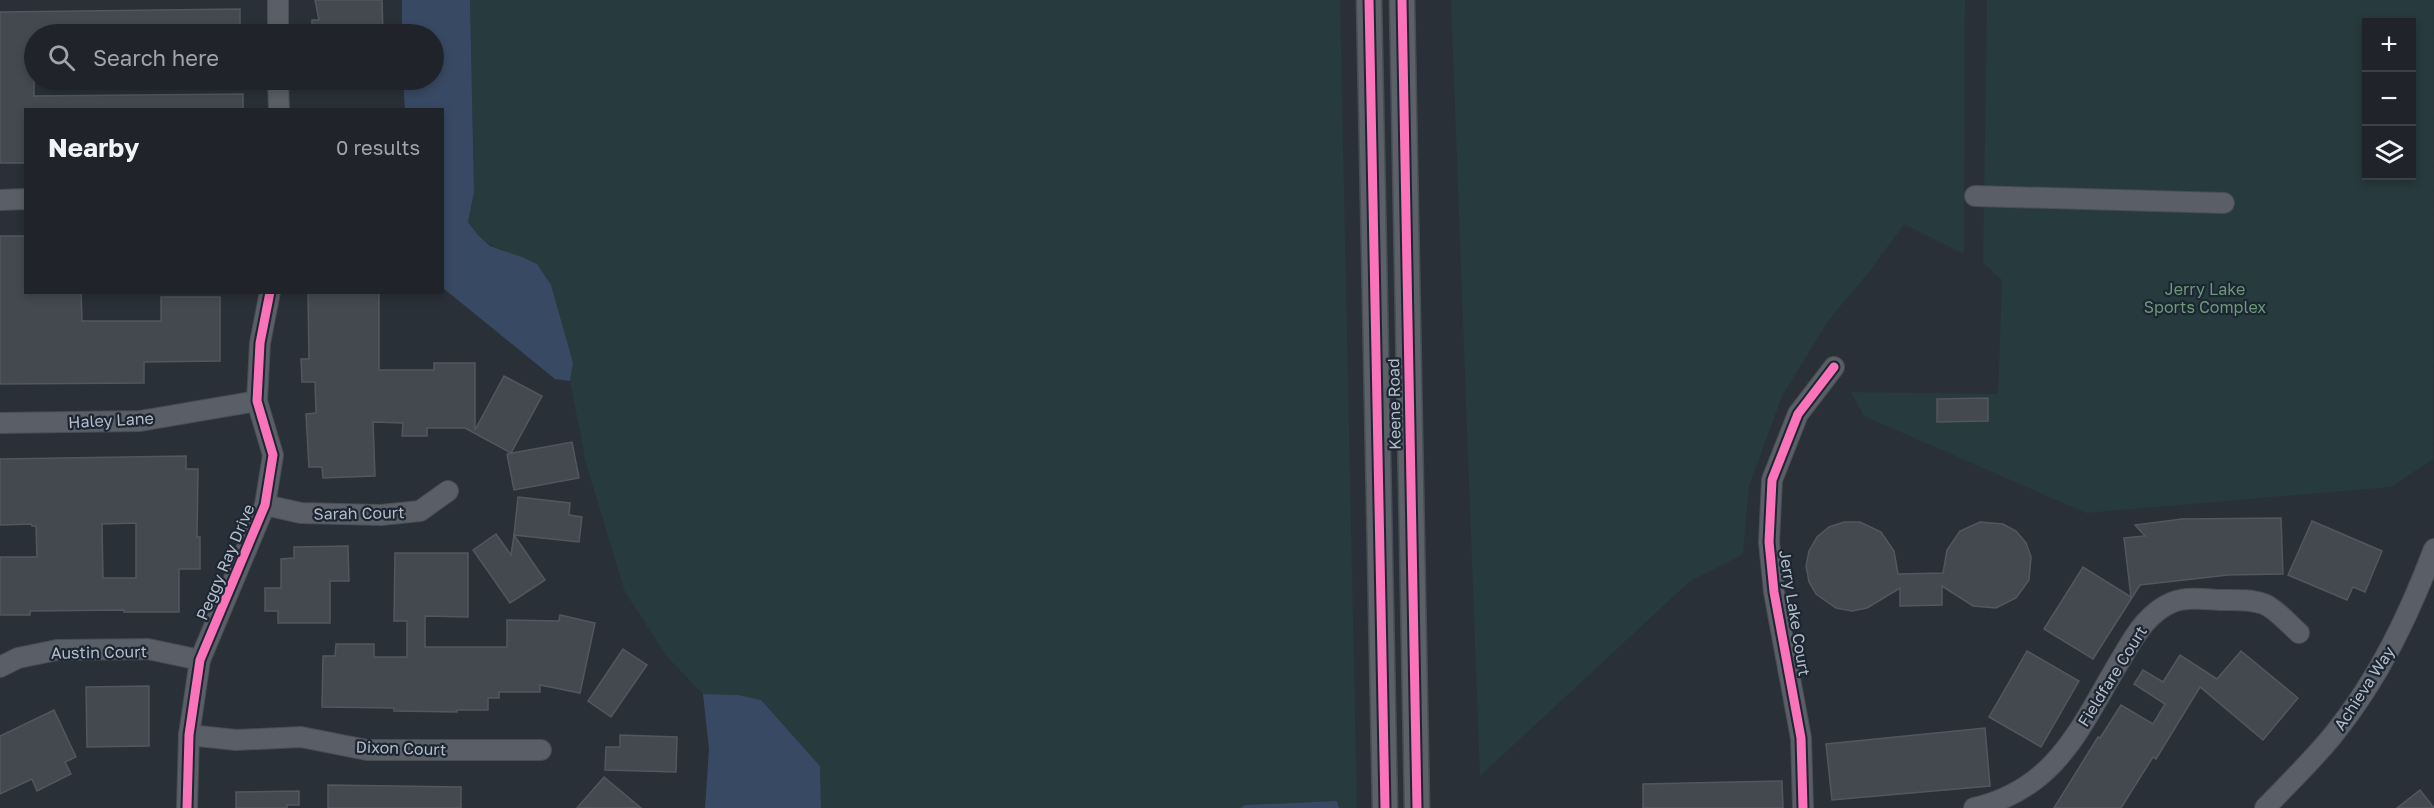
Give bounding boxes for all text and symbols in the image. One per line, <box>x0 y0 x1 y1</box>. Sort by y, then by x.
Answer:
map controls <box>2362 18 2416 180</box>
button: + <box>2362 18 2416 72</box>
search box <box>24 24 444 90</box>
icon: search <box>45 41 78 74</box>
text: Search here <box>93 44 219 71</box>
button: − <box>2362 72 2416 126</box>
button: layers <box>2362 126 2416 180</box>
text: Nearby <box>48 132 139 163</box>
text: 0 results <box>336 135 420 159</box>
park label: Jerry Lake Sports Complex <box>2144 279 2266 317</box>
street label: Keene Road <box>1383 358 1405 450</box>
street label: Haley Lane <box>68 408 154 432</box>
street label: Peggy Ray Drive <box>192 501 258 623</box>
street label: Sarah Court <box>313 502 405 524</box>
street label: Jerry Lake Court <box>1775 548 1815 678</box>
street label: Fieldfare Court <box>2073 622 2151 730</box>
street label: Austin Court <box>51 641 147 663</box>
street label: Achieva Way <box>2329 642 2399 734</box>
street label: Dixon Court <box>355 736 447 760</box>

